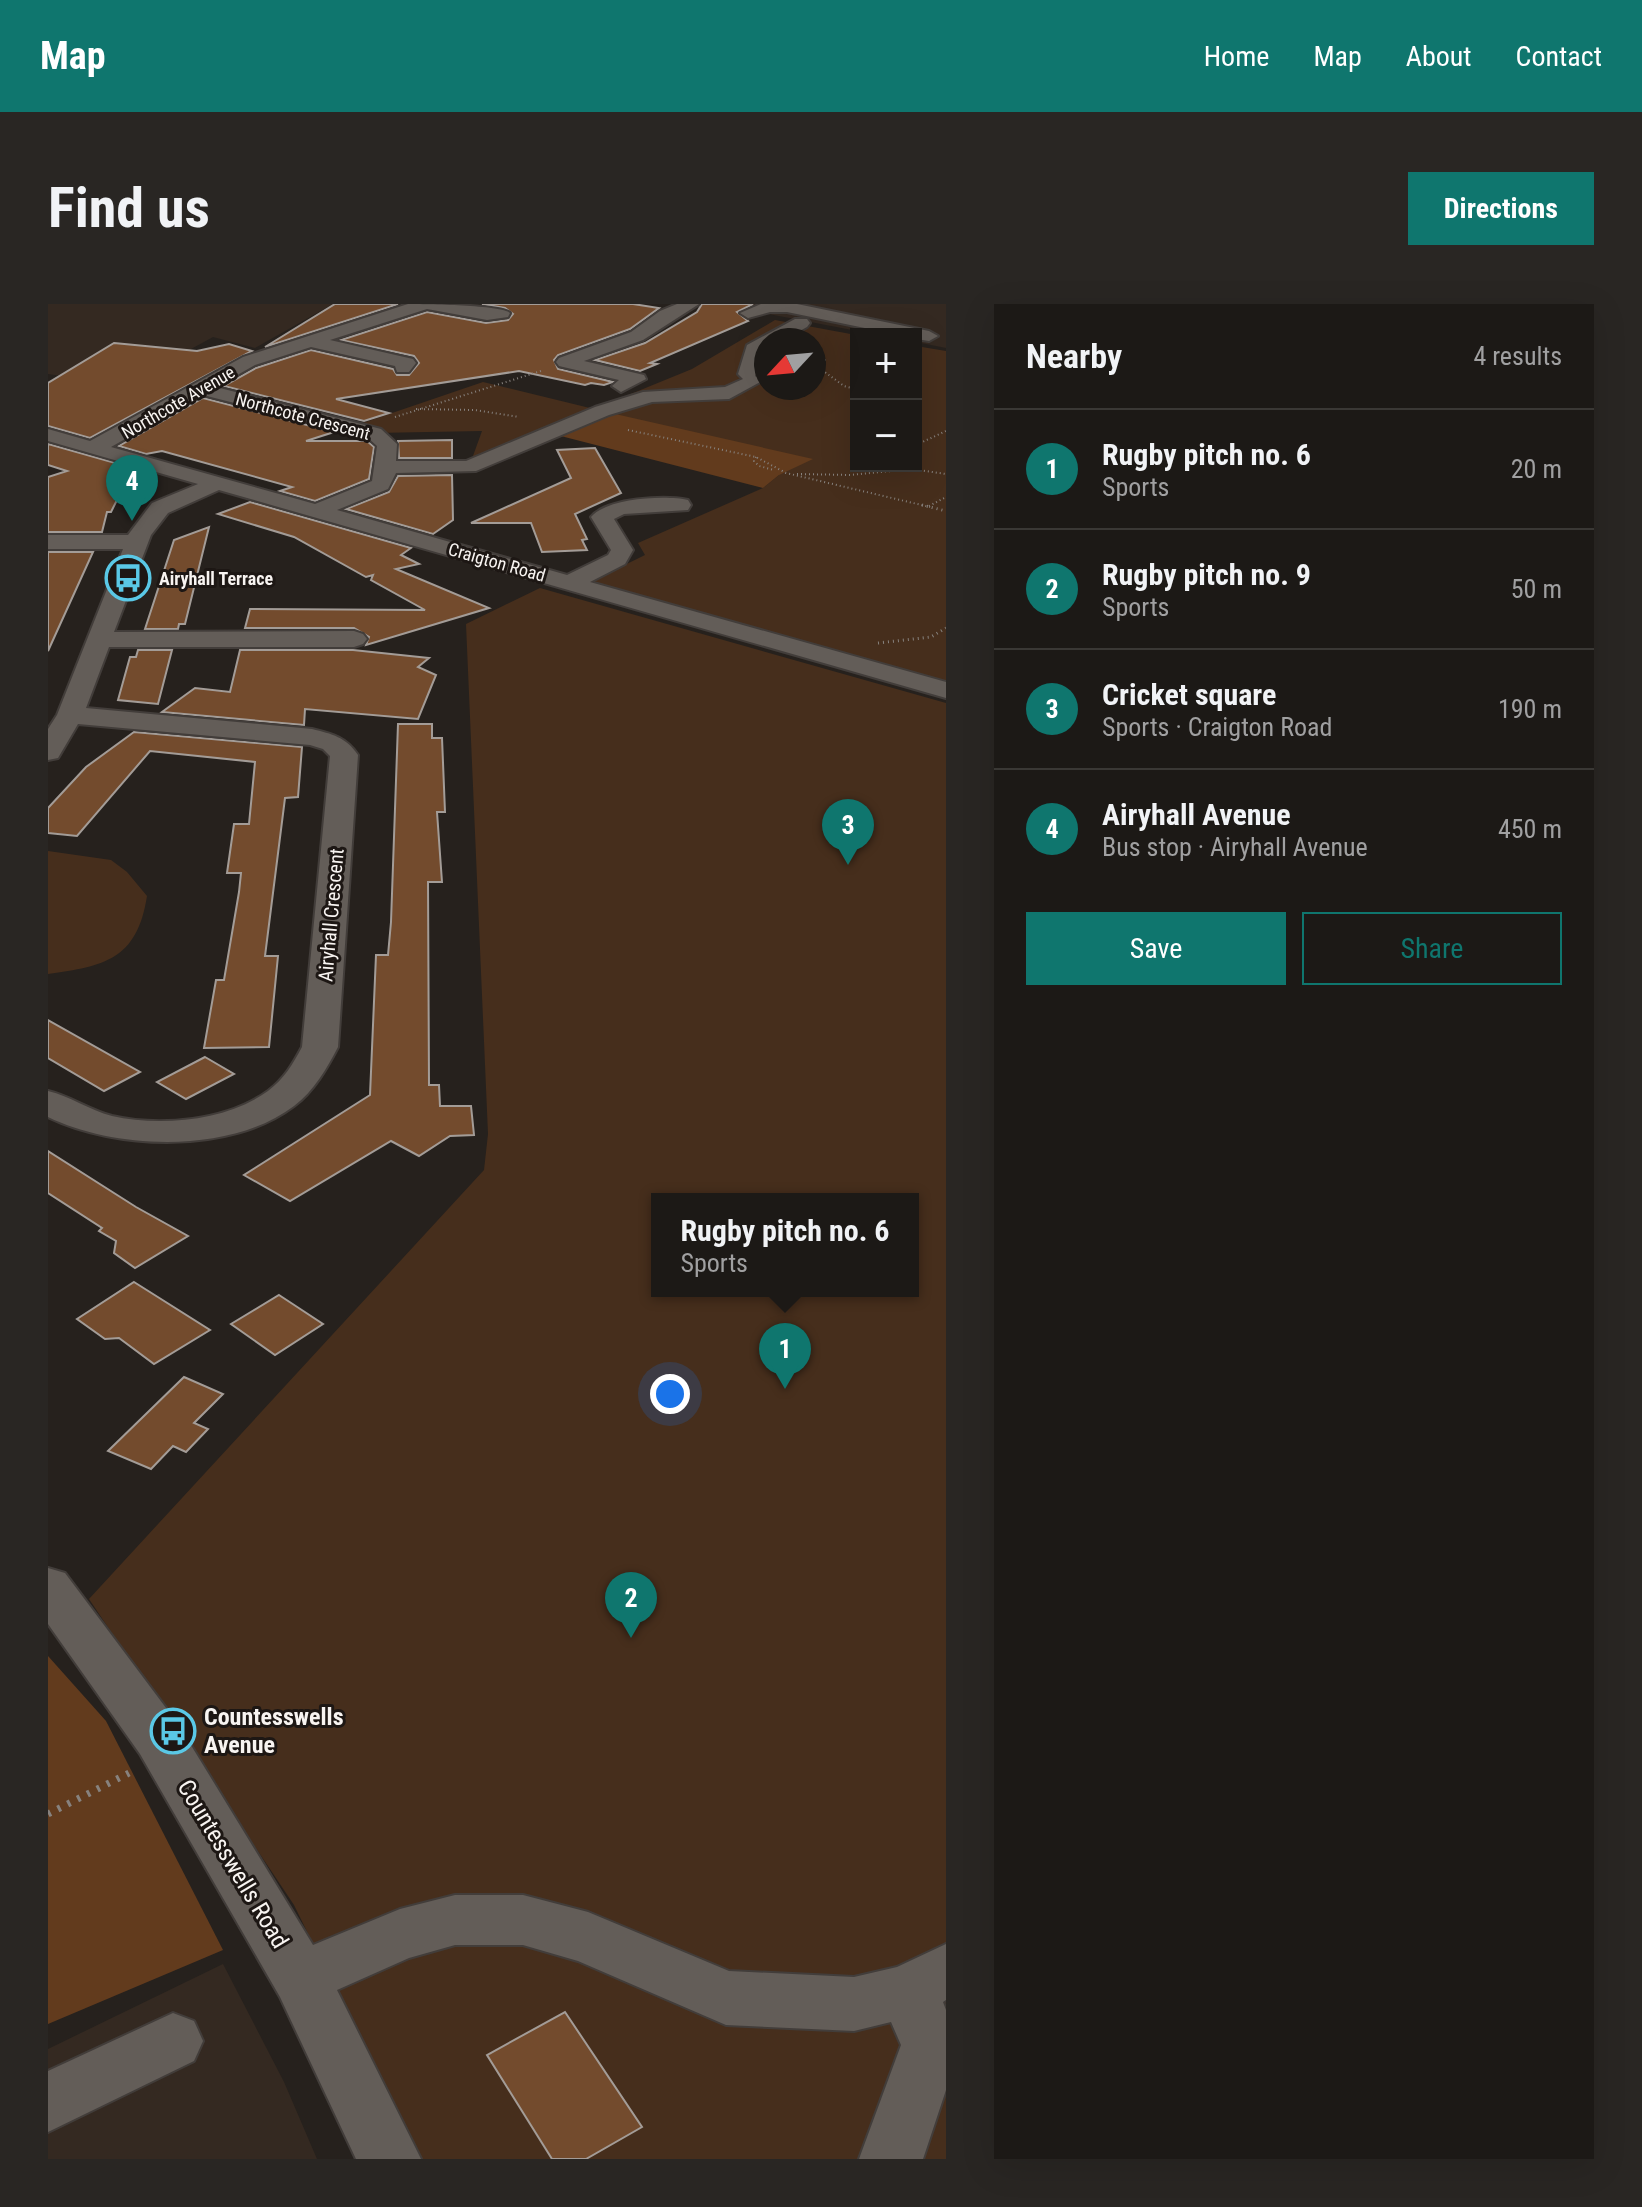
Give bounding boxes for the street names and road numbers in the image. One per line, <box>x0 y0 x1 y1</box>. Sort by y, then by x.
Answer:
street label: Northcote Avenue <box>118 361 238 443</box>
street label: Northcote Crescent <box>233 388 373 444</box>
street label: Craigton Road <box>446 538 548 586</box>
street label: Airyhall Crescent <box>313 847 349 983</box>
street label: Countesswells Road <box>172 1775 294 1953</box>

